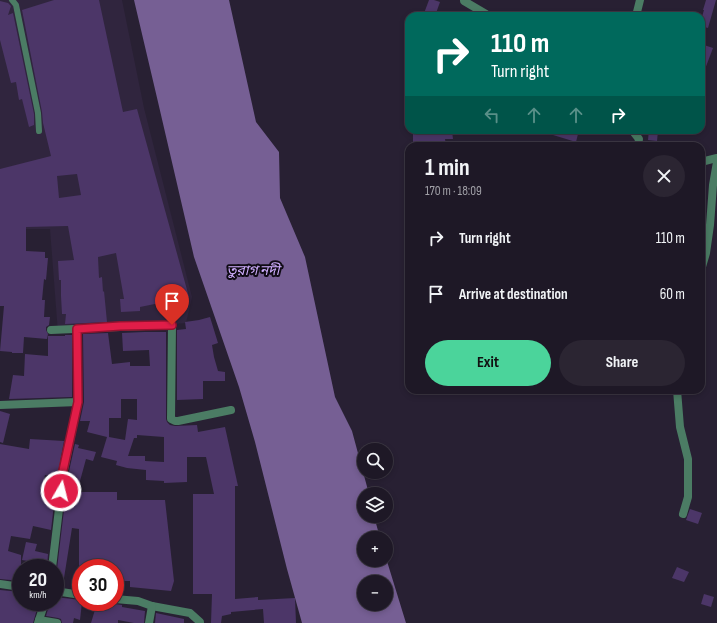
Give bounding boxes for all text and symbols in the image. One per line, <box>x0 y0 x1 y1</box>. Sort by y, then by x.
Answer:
text: 110 m <box>491 27 549 60</box>
icon: right <box>425 28 477 80</box>
text: Turn right <box>491 61 549 82</box>
icon: left <box>481 104 503 126</box>
icon: ahead <box>523 104 545 126</box>
icon: ahead <box>565 104 587 126</box>
icon: right <box>607 104 629 126</box>
text: 1 min <box>425 153 470 182</box>
button: close <box>643 155 685 197</box>
text: 170 m · 18:09 <box>425 183 482 199</box>
icon: right <box>425 227 447 249</box>
text: Turn right <box>459 229 511 248</box>
text: 110 m <box>656 229 685 248</box>
water label: তুরাগ নদী <box>226 262 283 279</box>
icon: arrive <box>425 283 447 305</box>
pin <box>155 284 189 325</box>
text: Arrive at destination <box>459 285 568 304</box>
text: 60 m <box>660 285 685 304</box>
icon: arrive <box>161 290 183 312</box>
button: Exit <box>425 340 551 386</box>
button: Share <box>559 340 685 386</box>
map controls <box>357 443 393 611</box>
button: search <box>357 443 393 479</box>
position arrow <box>40 470 82 512</box>
button: layers <box>357 487 393 523</box>
button: + <box>357 531 393 567</box>
speed limit sign: 30 <box>72 559 124 611</box>
text: 20 <box>29 568 47 592</box>
button: − <box>357 575 393 611</box>
text: km/h <box>29 589 47 601</box>

